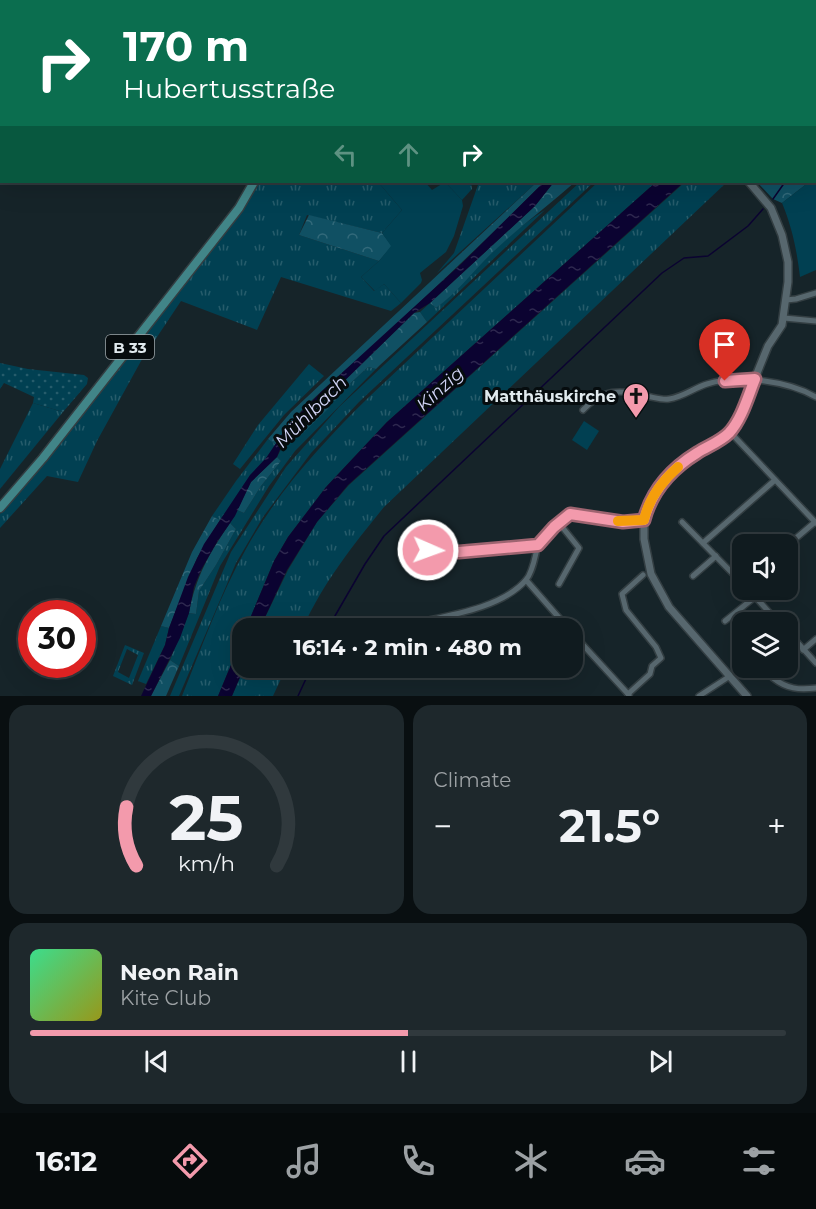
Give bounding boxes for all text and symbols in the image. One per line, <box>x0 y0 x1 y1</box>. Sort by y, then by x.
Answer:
text: 170 m <box>123 20 249 72</box>
icon: right <box>24 24 102 102</box>
text: Hubertusstraße <box>123 72 335 105</box>
icon: left <box>329 138 362 171</box>
icon: ahead <box>392 138 425 171</box>
icon: right <box>455 138 488 171</box>
pin <box>699 319 750 381</box>
icon: arrive <box>708 328 741 361</box>
road number: B 33 <box>106 335 154 359</box>
water label: Kinzig <box>412 362 468 416</box>
water label: Mühlbach <box>270 371 352 453</box>
church icon: Matthäuskirche <box>621 381 651 419</box>
place label: Matthäuskirche <box>484 387 616 406</box>
position arrow <box>396 518 460 582</box>
map controls <box>732 534 798 678</box>
button: sound <box>732 534 798 600</box>
speed limit sign: 30 <box>18 600 96 678</box>
button: layers <box>732 612 798 678</box>
text: 16:14 · 2 min · 480 m <box>293 634 522 661</box>
text: Climate <box>434 768 511 792</box>
text: 25 <box>169 780 243 856</box>
text: 21.5° <box>559 798 660 853</box>
text: − <box>434 806 452 846</box>
text: + <box>767 806 786 846</box>
text: km/h <box>178 851 235 877</box>
text: Neon Rain <box>120 959 239 986</box>
text: Kite Club <box>120 986 211 1010</box>
icon: previous <box>140 1045 173 1078</box>
icon: pause <box>392 1045 425 1078</box>
icon: next <box>644 1045 677 1078</box>
icon: directions <box>169 1140 211 1182</box>
icon: music <box>283 1140 325 1182</box>
icon: phone <box>397 1140 439 1182</box>
icon: climate <box>510 1140 552 1182</box>
icon: car <box>624 1140 666 1182</box>
icon: filters <box>738 1140 780 1182</box>
text: 16:12 <box>36 1145 97 1178</box>

